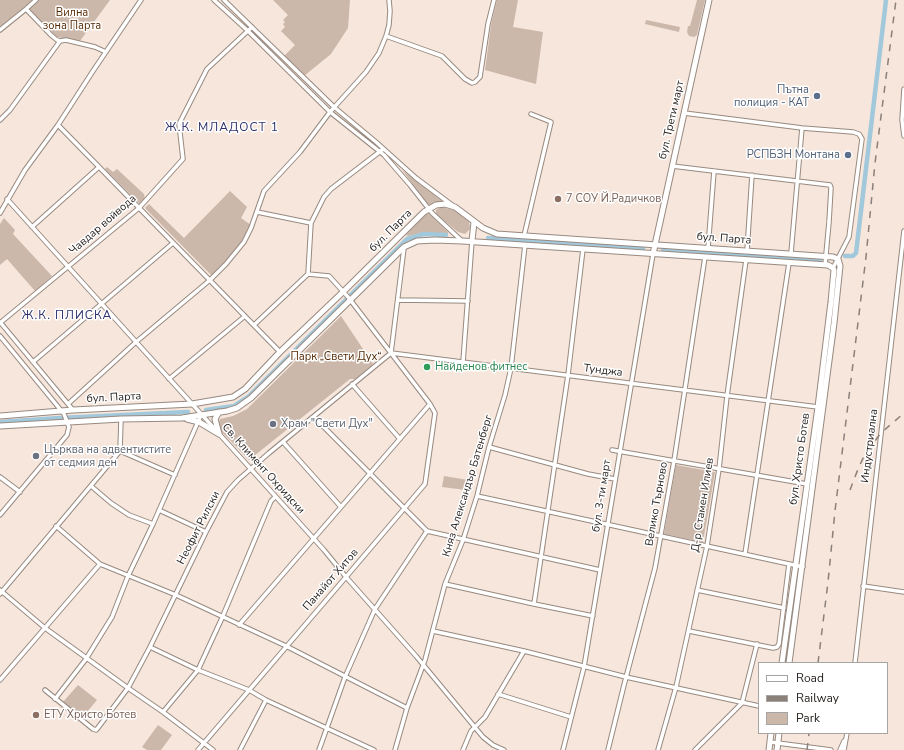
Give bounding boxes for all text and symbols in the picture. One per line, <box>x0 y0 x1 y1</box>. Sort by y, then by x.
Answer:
park label: Вилна зона Парта <box>43 6 101 32</box>
street label: бул. Трети март <box>657 79 687 161</box>
place label: Пътна полиция - КАТ <box>734 83 809 109</box>
marker: Пътна полиция - КАТ <box>812 91 822 101</box>
district label: Ж.К. МЛАДОСТ 1 <box>165 121 279 135</box>
place label: РСПБЗН Монтана <box>747 148 840 162</box>
marker: РСПБЗН Монтана <box>843 150 853 160</box>
street label: Чавдар войвода <box>67 192 139 258</box>
place label: 7 СОУ Й.Радичков <box>566 192 661 206</box>
marker: 7 СОУ Й.Радичков <box>553 194 563 204</box>
street label: бул. Парта <box>367 207 415 255</box>
street label: бул. Парта <box>696 231 752 247</box>
district label: Ж.К. ПЛИСКА <box>22 309 112 323</box>
park label: Парк „Свети Дух“ <box>290 350 382 364</box>
place label: Найденов фитнес <box>435 360 527 374</box>
marker: Найденов фитнес <box>422 362 432 372</box>
street label: Тунджа <box>583 362 623 380</box>
street label: бул. Парта <box>86 390 142 406</box>
street label: Индустриална <box>859 408 881 484</box>
street label: бул. Христо Ботев <box>787 412 813 506</box>
street label: Княз Александър Батенберг <box>440 413 496 559</box>
place label: Храм "Свети Дух" <box>281 417 373 431</box>
marker: Храм "Свети Дух" <box>268 419 278 429</box>
street label: Св. Климент Охридски <box>219 421 307 517</box>
place label: Църква на адвентистите от седмия ден <box>44 443 171 469</box>
marker: Църква на адвентистите от седмия ден <box>31 451 41 461</box>
street label: Д-р Стамен Илиев <box>689 457 717 553</box>
street label: бул. 3-ти март <box>590 459 614 533</box>
street label: Велико Търново <box>643 461 671 547</box>
street label: Неофит Рилски <box>175 489 223 567</box>
street label: Панайот Хитов <box>301 546 361 614</box>
legend <box>758 662 888 734</box>
text: Road <box>796 670 824 686</box>
text: Railway <box>796 690 839 706</box>
place label: ЕТУ Христо Ботев <box>44 708 136 722</box>
marker: ЕТУ Христо Ботев <box>31 710 41 720</box>
text: Park <box>796 710 820 726</box>

